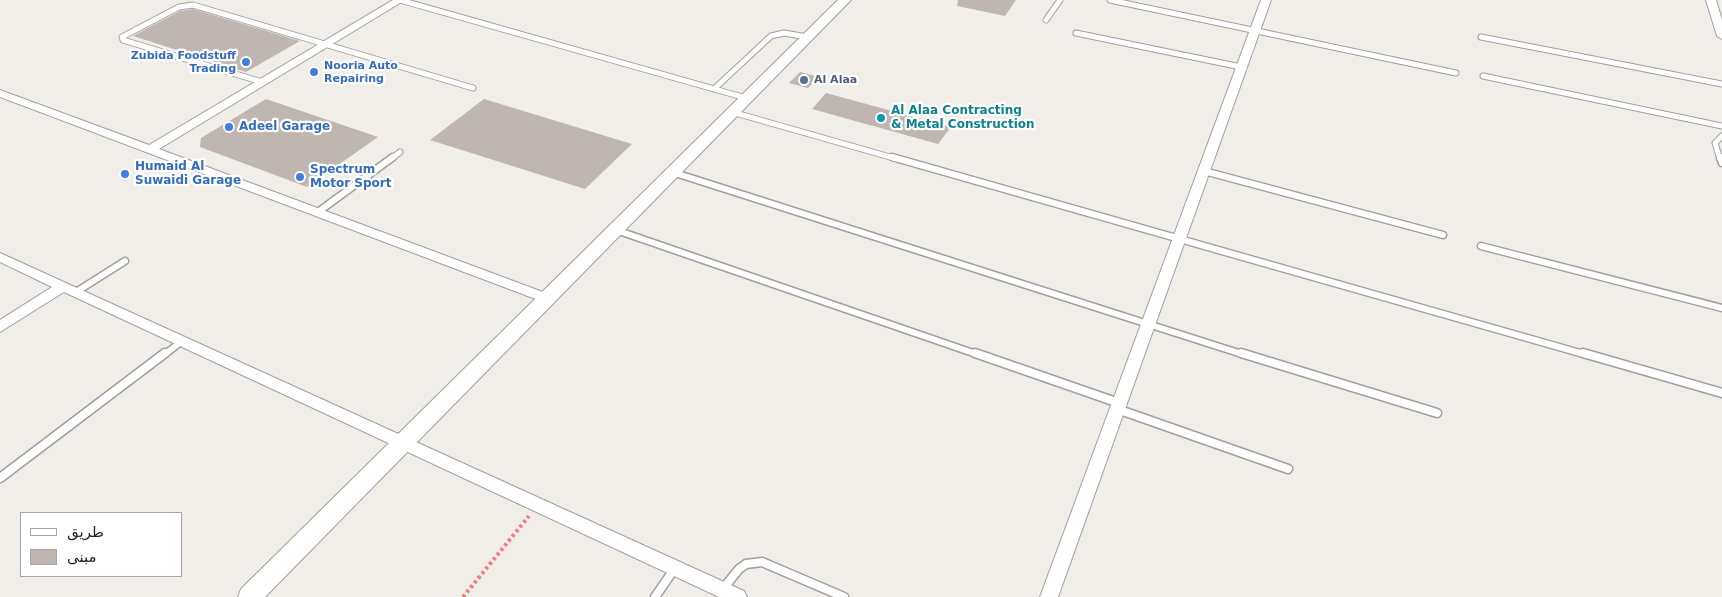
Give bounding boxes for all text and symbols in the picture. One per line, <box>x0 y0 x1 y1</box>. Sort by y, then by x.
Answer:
place label: Zubida Foodstuff Trading <box>131 49 236 75</box>
marker: Zubida Foodstuff Trading <box>240 56 252 68</box>
place label: Nooria Auto Repairing <box>324 59 398 85</box>
marker: Nooria Auto Repairing <box>308 66 320 78</box>
place label: Al Alaa <box>814 73 857 87</box>
marker: Al Alaa <box>798 74 810 86</box>
place label: Al Alaa Contracting & Metal Construction <box>891 104 1035 132</box>
marker: Al Alaa Contracting & Metal Construction <box>875 112 887 124</box>
place label: Adeel Garage <box>239 120 330 134</box>
marker: Adeel Garage <box>223 121 235 133</box>
place label: Humaid Al Suwaidi Garage <box>135 160 241 188</box>
place label: Spectrum Motor Sport <box>310 163 391 191</box>
marker: Humaid Al Suwaidi Garage <box>119 168 131 180</box>
marker: Spectrum Motor Sport <box>294 171 306 183</box>
legend <box>20 512 182 577</box>
text: طريق <box>67 523 104 541</box>
text: مبنى <box>67 548 97 566</box>

